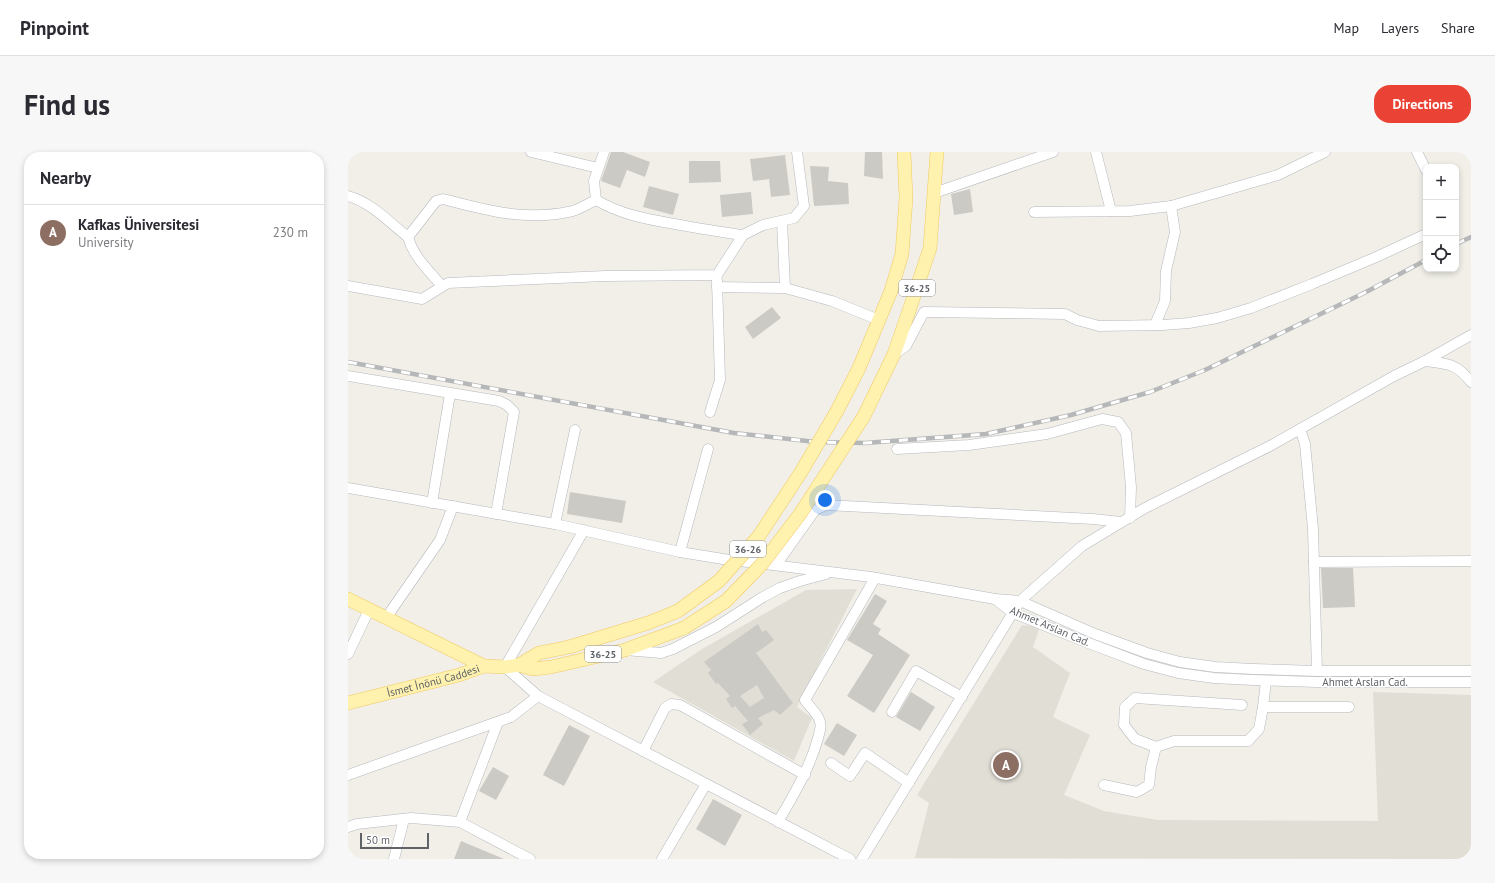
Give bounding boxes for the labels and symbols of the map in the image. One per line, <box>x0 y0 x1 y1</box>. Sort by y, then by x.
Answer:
road number: 36-25 <box>899 280 935 296</box>
your location <box>815 490 835 510</box>
road number: 36-26 <box>730 541 766 557</box>
street label: Ahmet Arslan Cad. <box>1008 603 1092 649</box>
road number: 36-25 <box>585 646 621 662</box>
street label: İsmet İnönü Caddesi <box>385 661 482 700</box>
street label: Ahmet Arslan Cad. <box>1322 675 1408 689</box>
pin: A <box>993 750 1019 780</box>
scale bar <box>360 831 429 850</box>

